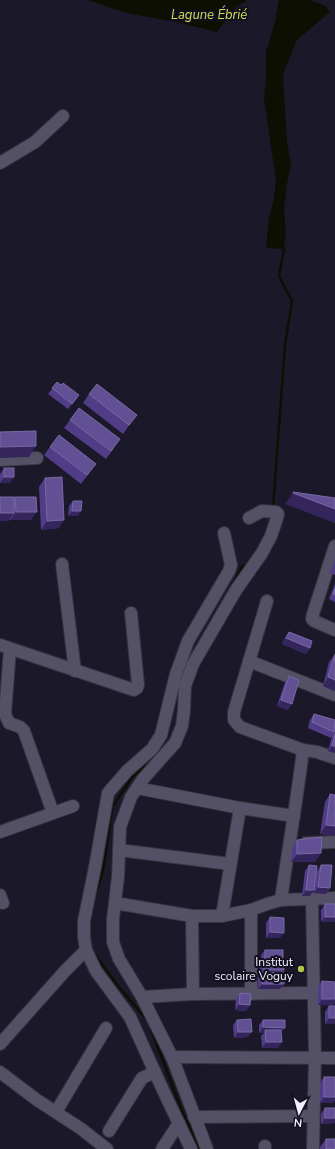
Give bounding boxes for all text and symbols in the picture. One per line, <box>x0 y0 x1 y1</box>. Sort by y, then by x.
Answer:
water label: Lagune Ébrié <box>171 5 247 24</box>
place label: Institut scolaire Voguy <box>215 954 294 984</box>
marker: Institut scolaire Voguy <box>296 964 306 974</box>
north arrow <box>279 1093 319 1133</box>
text: N <box>293 1115 303 1130</box>

